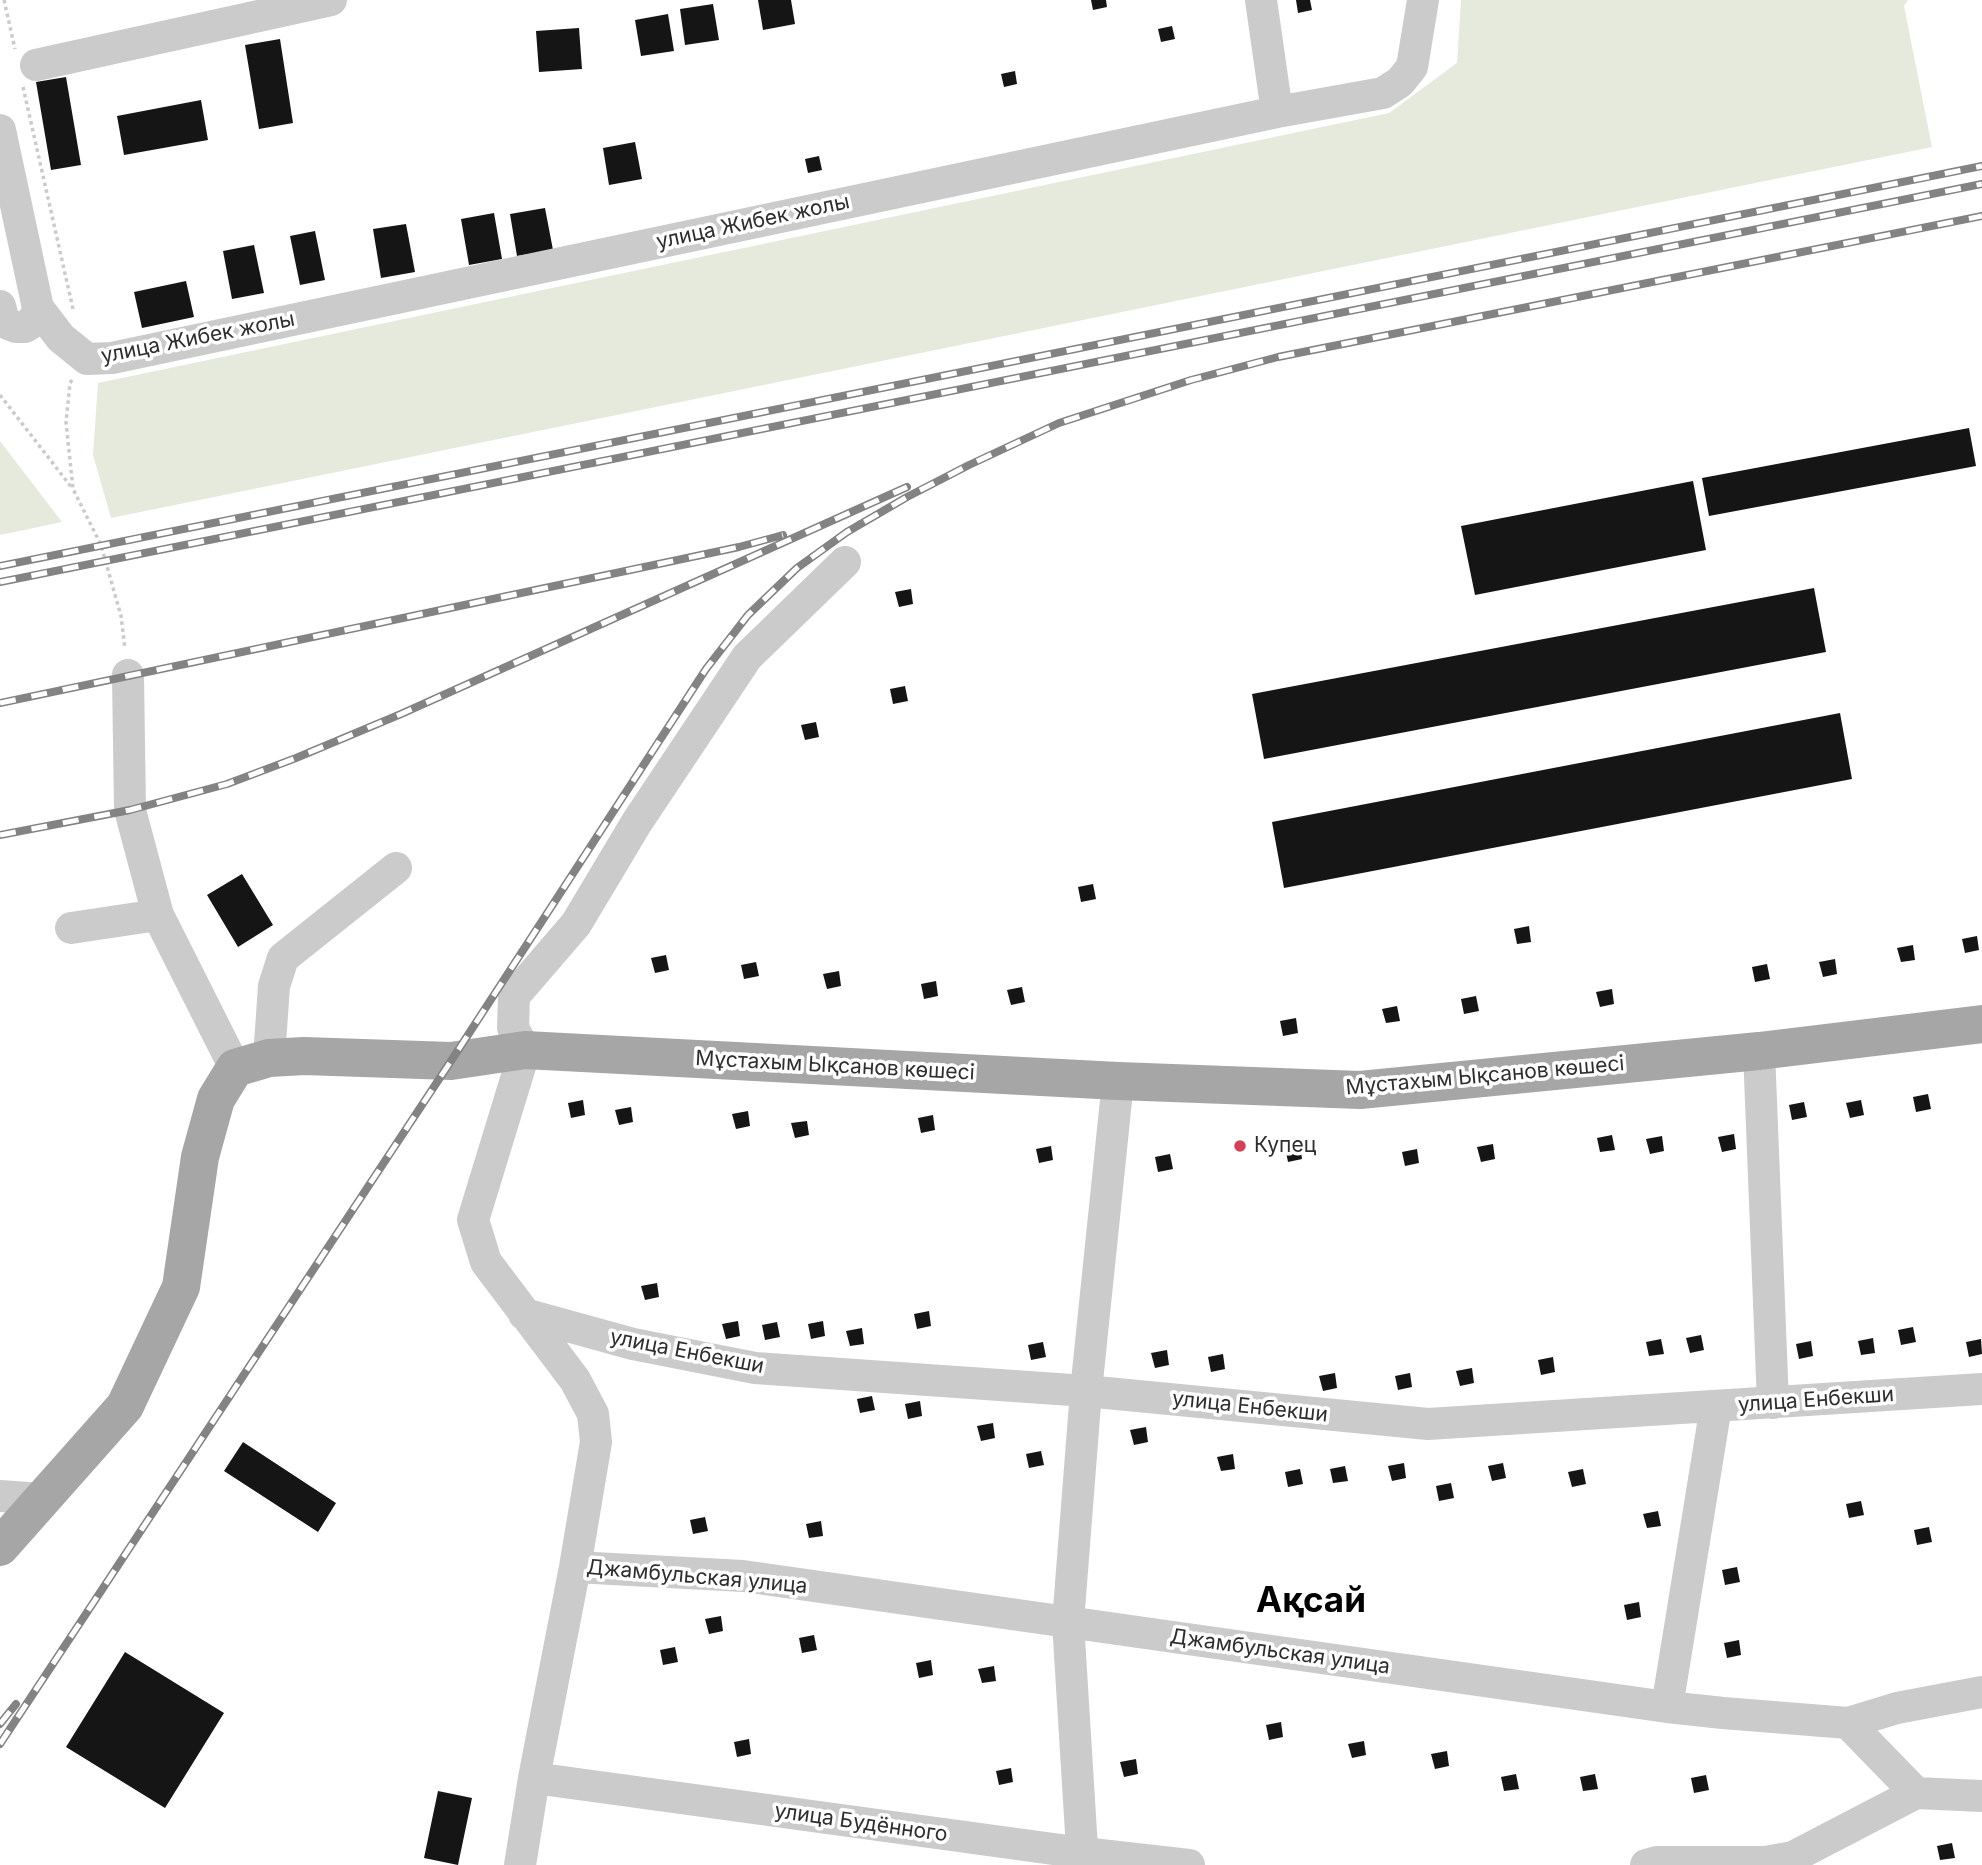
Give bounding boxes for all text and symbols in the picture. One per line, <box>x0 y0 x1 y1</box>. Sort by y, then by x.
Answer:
street label: улица Жибек жолы <box>654 189 852 255</box>
street label: улица Жибек жолы <box>99 307 297 369</box>
street label: Мұстахым Ықсанов көшесі <box>695 1046 975 1086</box>
street label: Мұстахым Ықсанов көшесі <box>1345 1051 1625 1101</box>
place label: Купец <box>1254 1133 1316 1159</box>
marker: Купец <box>1232 1138 1248 1154</box>
street label: улица Енбекши <box>608 1325 766 1379</box>
street label: улица Енбекши <box>1737 1382 1895 1418</box>
street label: улица Енбекши <box>1171 1386 1329 1428</box>
street label: Джамбульская улица <box>585 1555 809 1599</box>
district label: Ақсай <box>1256 1580 1366 1622</box>
street label: Джамбульская улица <box>1168 1624 1392 1680</box>
street label: улица Будённого <box>773 1798 949 1848</box>

